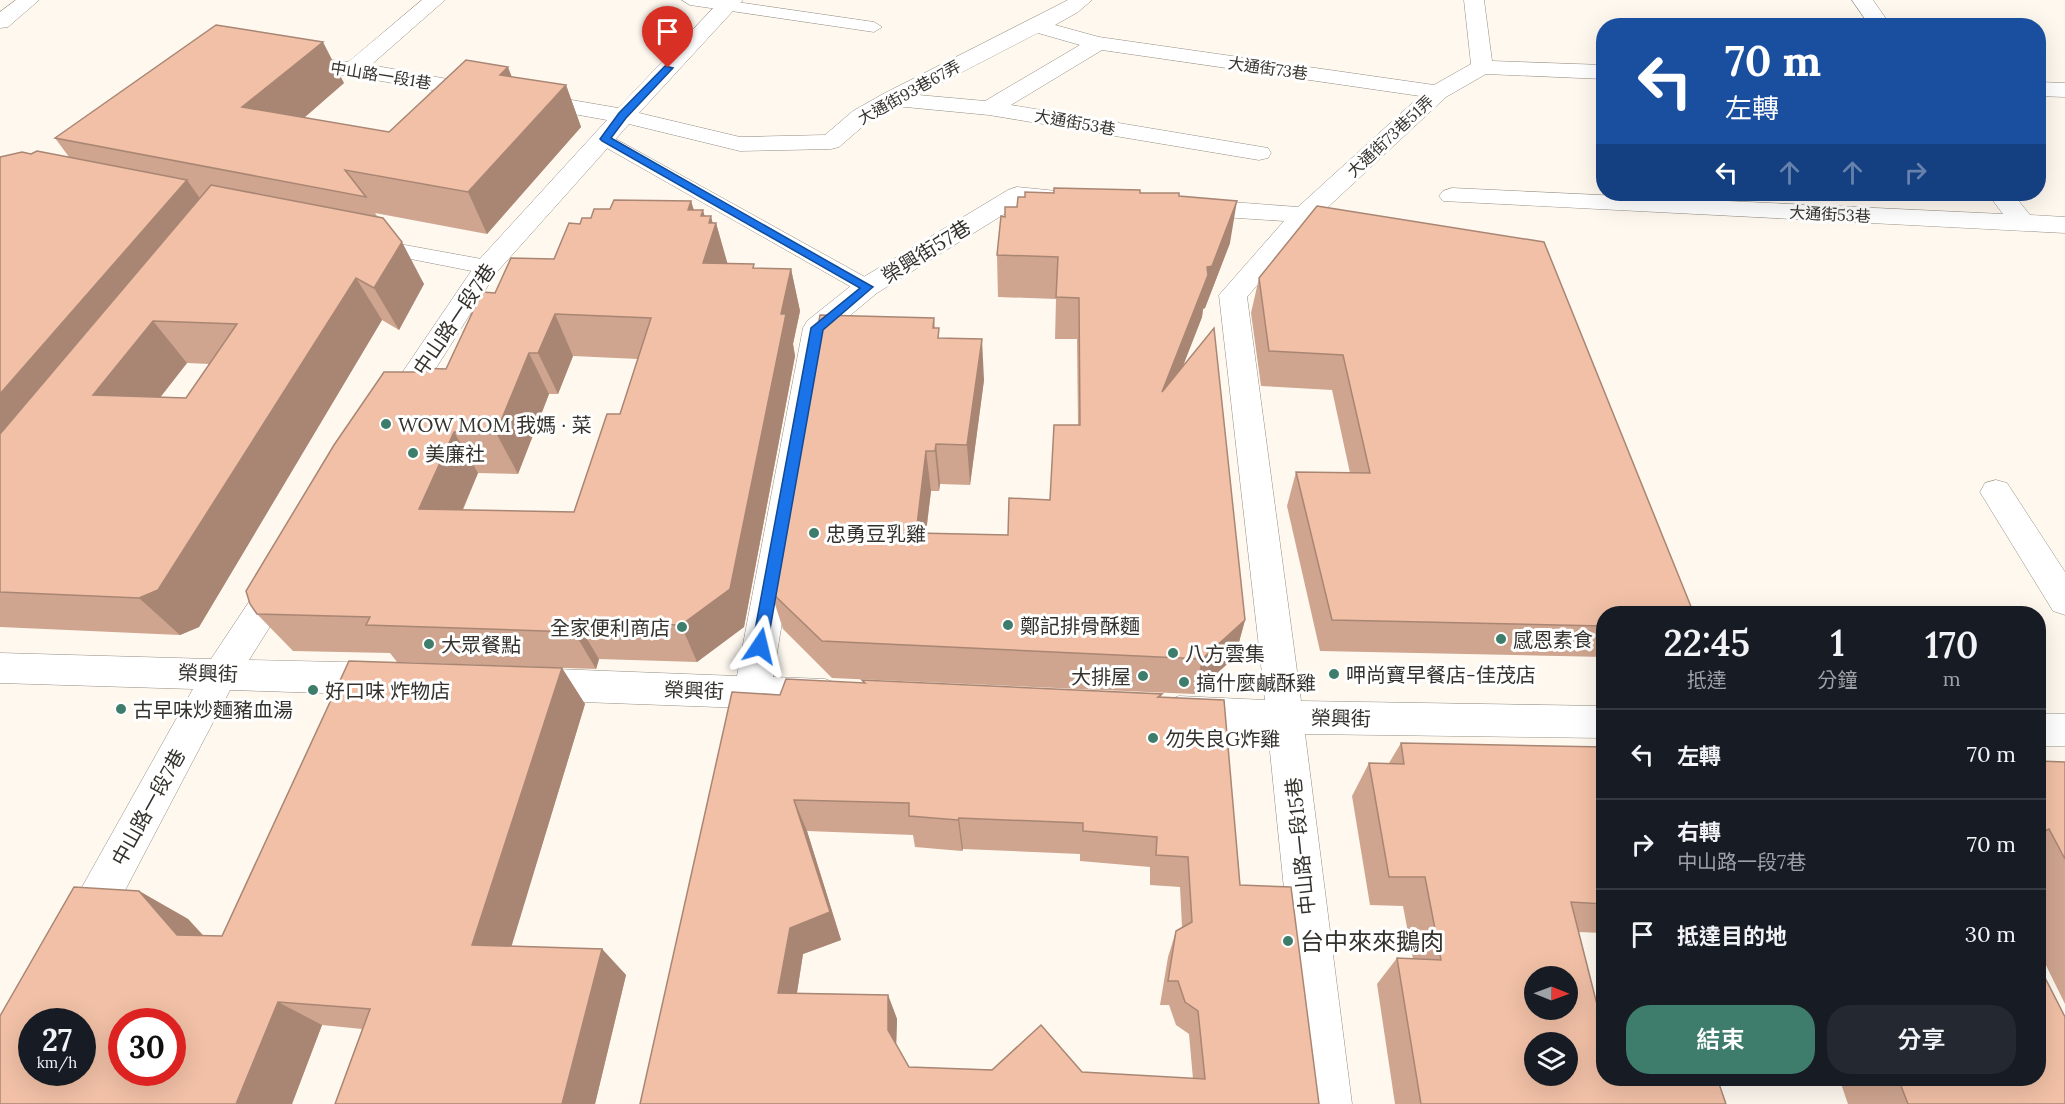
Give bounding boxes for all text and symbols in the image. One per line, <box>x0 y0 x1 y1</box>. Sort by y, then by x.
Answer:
pin <box>642 6 693 68</box>
icon: arrive <box>651 15 684 48</box>
text: 70 m <box>1725 34 1821 88</box>
icon: left <box>1626 42 1704 120</box>
street label: 大通街73巷 <box>1227 53 1309 83</box>
street label: 大通街93巷67弄 <box>854 55 964 129</box>
street label: 中山路一段1巷 <box>329 57 433 93</box>
street label: 大通街73巷51弄 <box>1343 91 1437 181</box>
text: 左轉 <box>1725 91 1779 125</box>
street label: 大通街53巷 <box>1033 105 1117 139</box>
icon: left <box>1710 156 1743 189</box>
icon: ahead <box>1773 156 1806 189</box>
icon: ahead <box>1836 156 1869 189</box>
icon: right <box>1899 156 1932 189</box>
street label: 大通街53巷 <box>1789 202 1871 226</box>
street label: 榮興街57巷 <box>877 214 975 288</box>
street label: 中山路一段7巷 <box>408 258 500 380</box>
place label: WOW MOM 我媽 · 菜 <box>398 412 592 437</box>
marker: WOW MOM 我媽 · 菜 <box>379 417 393 431</box>
place label: 美廉社 <box>425 441 485 466</box>
marker: 美廉社 <box>406 446 420 460</box>
place label: 忠勇豆乳雞 <box>826 521 926 546</box>
marker: 忠勇豆乳雞 <box>807 526 821 540</box>
place label: 鄭記排骨酥麵 <box>1020 613 1140 638</box>
position arrow <box>728 614 792 678</box>
place label: 全家便利商店 <box>550 615 670 640</box>
marker: 鄭記排骨酥麵 <box>1001 618 1015 632</box>
marker: 全家便利商店 <box>675 620 689 634</box>
text: 22:45 <box>1663 620 1750 666</box>
text: 1 <box>1830 620 1845 666</box>
text: 170 <box>1925 622 1979 668</box>
place label: 感恩素食 <box>1513 627 1593 652</box>
place label: 大眾餐點 <box>441 632 521 657</box>
marker: 感恩素食 <box>1494 632 1508 646</box>
marker: 大眾餐點 <box>422 637 436 651</box>
place label: 八方雲集 <box>1185 641 1265 666</box>
marker: 八方雲集 <box>1166 646 1180 660</box>
street label: 榮興街 <box>178 659 238 687</box>
place label: 呷尚寶早餐店-佳茂店 <box>1346 662 1536 687</box>
place label: 大排屋 <box>1071 664 1131 689</box>
text: m <box>1943 666 1961 691</box>
marker: 呷尚寶早餐店-佳茂店 <box>1327 667 1341 681</box>
text: 抵達 <box>1687 667 1727 692</box>
text: 分鐘 <box>1817 667 1857 692</box>
marker: 大排屋 <box>1136 669 1150 683</box>
place label: 搞什麼鹹酥雞 <box>1196 670 1316 695</box>
marker: 搞什麼鹹酥雞 <box>1177 675 1191 689</box>
street label: 榮興街 <box>664 676 724 704</box>
place label: 好口味 炸物店 <box>325 678 450 703</box>
marker: 好口味 炸物店 <box>306 683 320 697</box>
place label: 古早味炒麵豬血湯 <box>133 697 293 722</box>
marker: 古早味炒麵豬血湯 <box>114 702 128 716</box>
street label: 榮興街 <box>1311 705 1371 731</box>
place label: 勿失良G炸雞 <box>1165 726 1280 751</box>
marker: 勿失良G炸雞 <box>1146 731 1160 745</box>
icon: left <box>1626 738 1659 771</box>
text: 70 m <box>1967 740 2016 768</box>
text: 左轉 <box>1677 742 1721 770</box>
street label: 中山路一段7巷 <box>106 744 190 870</box>
street label: 中山路一段15巷 <box>1280 776 1320 916</box>
text: 右轉 <box>1677 818 1721 846</box>
icon: right <box>1626 828 1659 861</box>
text: 70 m <box>1967 830 2016 858</box>
text: 中山路一段7巷 <box>1677 849 1806 874</box>
icon: arrive <box>1626 918 1659 951</box>
text: 30 m <box>1965 920 2016 948</box>
text: 抵達目的地 <box>1677 922 1787 950</box>
place label: 台中來來鵝肉 <box>1300 926 1444 957</box>
marker: 台中來來鵝肉 <box>1281 934 1295 948</box>
north arrow <box>1524 966 1578 1020</box>
map controls <box>1524 966 1578 1086</box>
button: 結束 <box>1626 1005 1815 1074</box>
button: 分享 <box>1827 1005 2016 1074</box>
speed limit sign: 30 <box>108 1008 186 1086</box>
text: 27 <box>42 1021 72 1059</box>
button: layers <box>1524 1032 1578 1086</box>
text: km/h <box>37 1053 77 1072</box>

